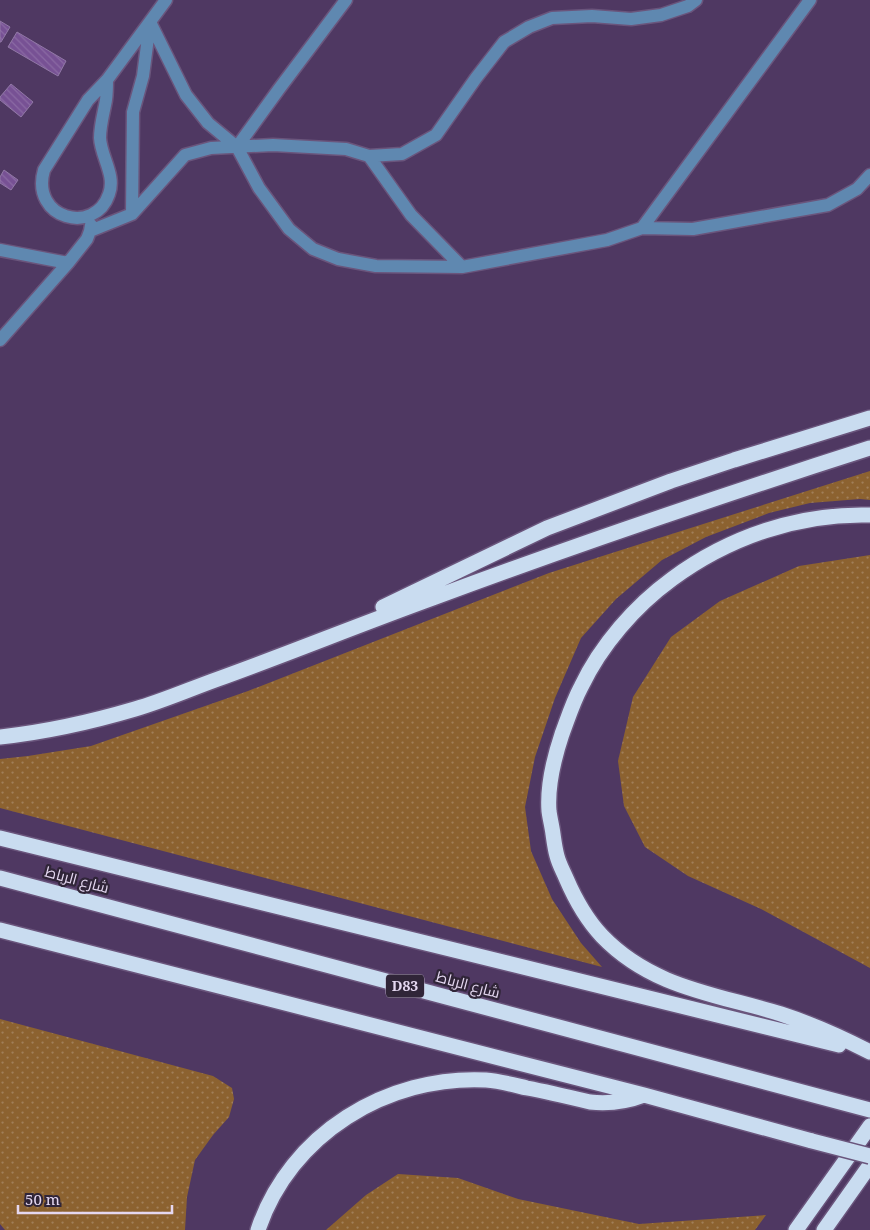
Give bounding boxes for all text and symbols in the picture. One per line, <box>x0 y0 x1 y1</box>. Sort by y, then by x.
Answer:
street label: شارع الرباط <box>43 861 111 899</box>
street label: شارع الرباط <box>434 966 502 1004</box>
road number: D83 <box>386 974 424 998</box>
scale bar <box>18 1182 171 1214</box>
text: 50 m <box>25 1189 60 1209</box>

